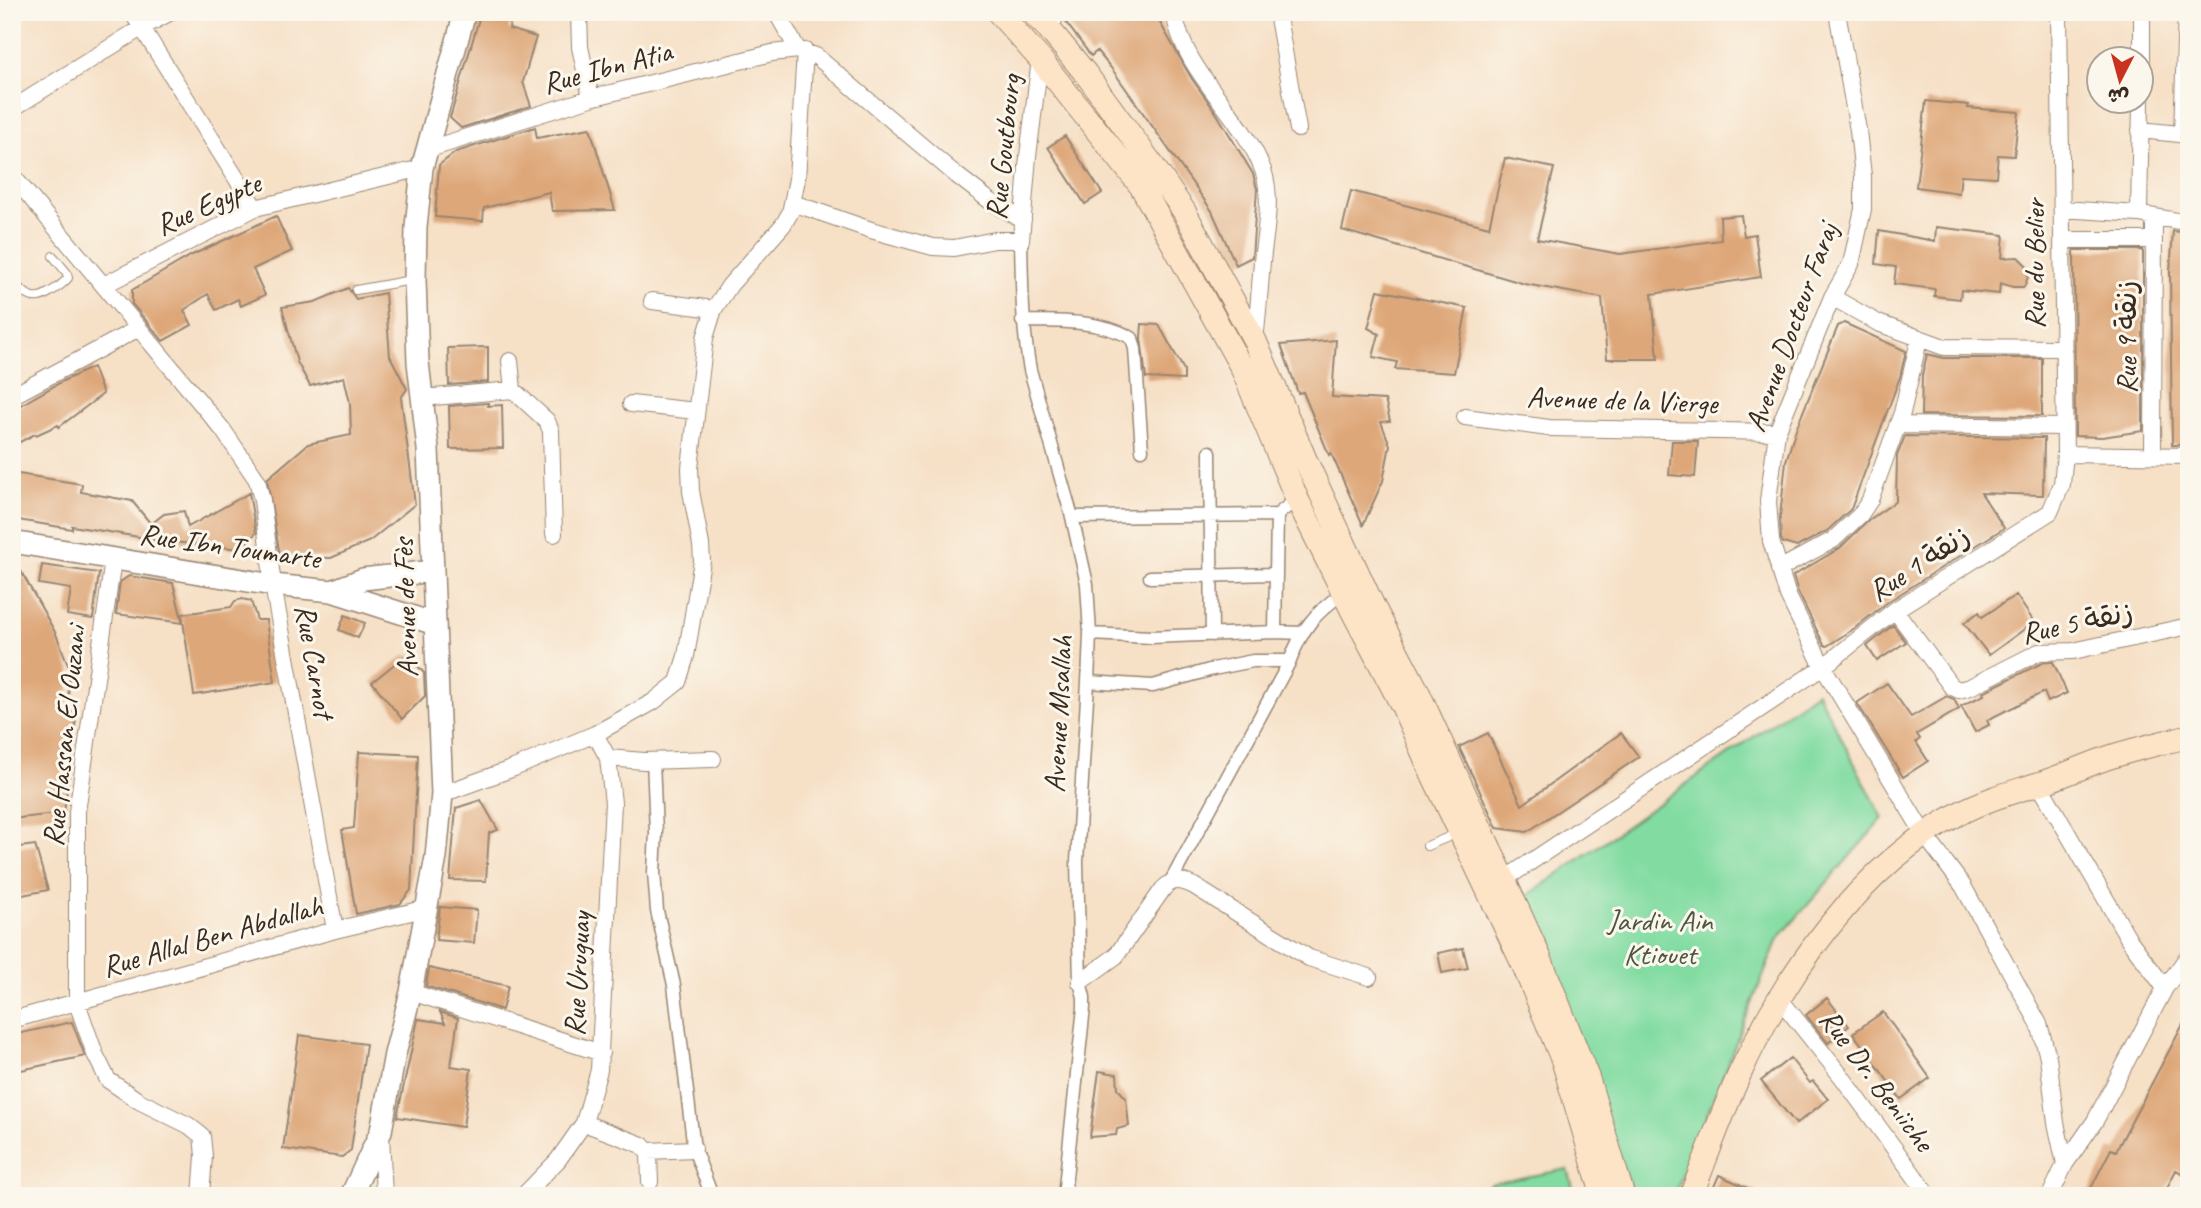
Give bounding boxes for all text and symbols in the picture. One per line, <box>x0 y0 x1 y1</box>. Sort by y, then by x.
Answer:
street label: Rue Ibn Atia <box>538 31 678 102</box>
north arrow <box>2086 46 2156 116</box>
street label: Rue Goutbourg <box>976 71 1030 222</box>
text: ش <box>2107 83 2130 109</box>
street label: Rue Egypte <box>150 163 269 244</box>
street label: Rue du Belier <box>2015 197 2053 329</box>
street label: Avenue Docteur Faraj <box>1736 215 1847 437</box>
street label: Rue 9 زنقة <box>2107 280 2145 394</box>
street label: Avenue de la Vierge <box>1526 378 1720 422</box>
street label: Rue Ibn Toumarte <box>137 515 325 578</box>
street label: Rue 1 زنقة <box>1861 516 1977 610</box>
street label: Avenue de Fès <box>383 535 426 678</box>
street label: Rue 5 زنقة <box>2018 592 2136 652</box>
street label: Rue Carnot <box>286 601 344 725</box>
street label: Rue Hassan El Ouzani <box>34 620 95 848</box>
street label: Avenue Msallah <box>1035 634 1081 793</box>
street label: Rue Allal Ben Abdallah <box>98 886 327 986</box>
park label: Jardin Ain Ktiouet <box>1605 901 1714 973</box>
street label: Rue Uruguay <box>555 908 599 1037</box>
street label: Rue Dr. Beniiche <box>1811 1001 1944 1161</box>

